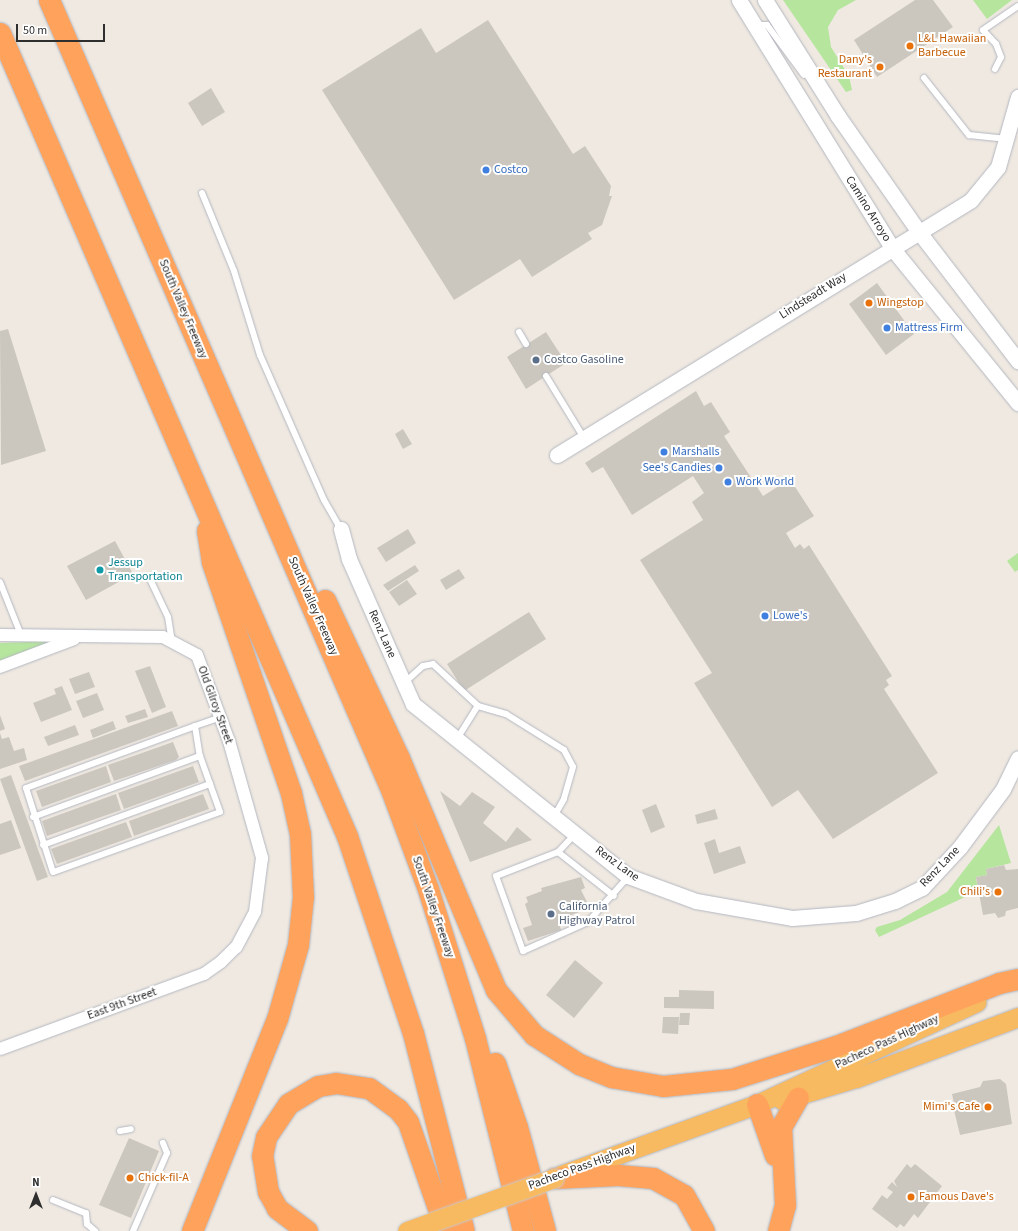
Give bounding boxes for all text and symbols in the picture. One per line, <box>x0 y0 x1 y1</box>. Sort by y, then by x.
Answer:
scale bar <box>18 16 107 42</box>
text: 50 m <box>23 22 47 39</box>
place label: L&L Hawaiian Barbecue <box>918 32 986 60</box>
marker: L&L Hawaiian Barbecue <box>905 41 915 51</box>
place label: Dany's Restaurant <box>818 53 872 81</box>
marker: Dany's Restaurant <box>875 62 885 72</box>
place label: Costco <box>494 163 528 177</box>
marker: Costco <box>481 165 491 175</box>
street label: Camino Arroyo <box>842 174 894 244</box>
street label: South Valley Freeway <box>156 257 210 361</box>
street label: Lindsteadt Way <box>777 270 849 322</box>
place label: Wingstop <box>877 296 924 310</box>
marker: Wingstop <box>864 298 874 308</box>
place label: Mattress Firm <box>895 321 963 335</box>
marker: Mattress Firm <box>882 323 892 333</box>
place label: Costco Gasoline <box>544 353 624 367</box>
marker: Costco Gasoline <box>531 355 541 365</box>
place label: Marshalls <box>672 445 720 459</box>
marker: Marshalls <box>659 447 669 457</box>
place label: See's Candies <box>642 461 711 475</box>
marker: See's Candies <box>714 463 724 473</box>
place label: Work World <box>736 475 794 489</box>
marker: Work World <box>723 477 733 487</box>
street label: South Valley Freeway <box>285 554 341 658</box>
place label: Jessup Transportation <box>108 556 182 584</box>
marker: Jessup Transportation <box>95 565 105 575</box>
street label: Renz Lane <box>365 608 399 660</box>
place label: Lowe's <box>773 609 807 623</box>
marker: Lowe's <box>760 611 770 621</box>
street label: Old Gilroy Street <box>194 664 236 746</box>
street label: Renz Lane <box>592 843 642 885</box>
street label: Renz Lane <box>917 844 963 890</box>
street label: South Valley Freeway <box>409 854 457 960</box>
place label: Chili's <box>960 885 990 899</box>
marker: Chili's <box>993 887 1003 897</box>
place label: California Highway Patrol <box>559 900 635 928</box>
marker: California Highway Patrol <box>546 909 556 919</box>
street label: East 9th Street <box>85 985 159 1023</box>
street label: Pacheco Pass Highway <box>833 1012 941 1072</box>
place label: Mimi's Cafe <box>923 1100 980 1114</box>
marker: Mimi's Cafe <box>983 1102 993 1112</box>
street label: Pacheco Pass Highway <box>527 1141 637 1193</box>
place label: Chick-fil-A <box>138 1171 189 1185</box>
marker: Chick-fil-A <box>125 1173 135 1183</box>
north arrow <box>16 1175 56 1215</box>
text: N <box>32 1175 40 1190</box>
place label: Famous Dave's <box>919 1190 994 1204</box>
marker: Famous Dave's <box>906 1192 916 1202</box>

